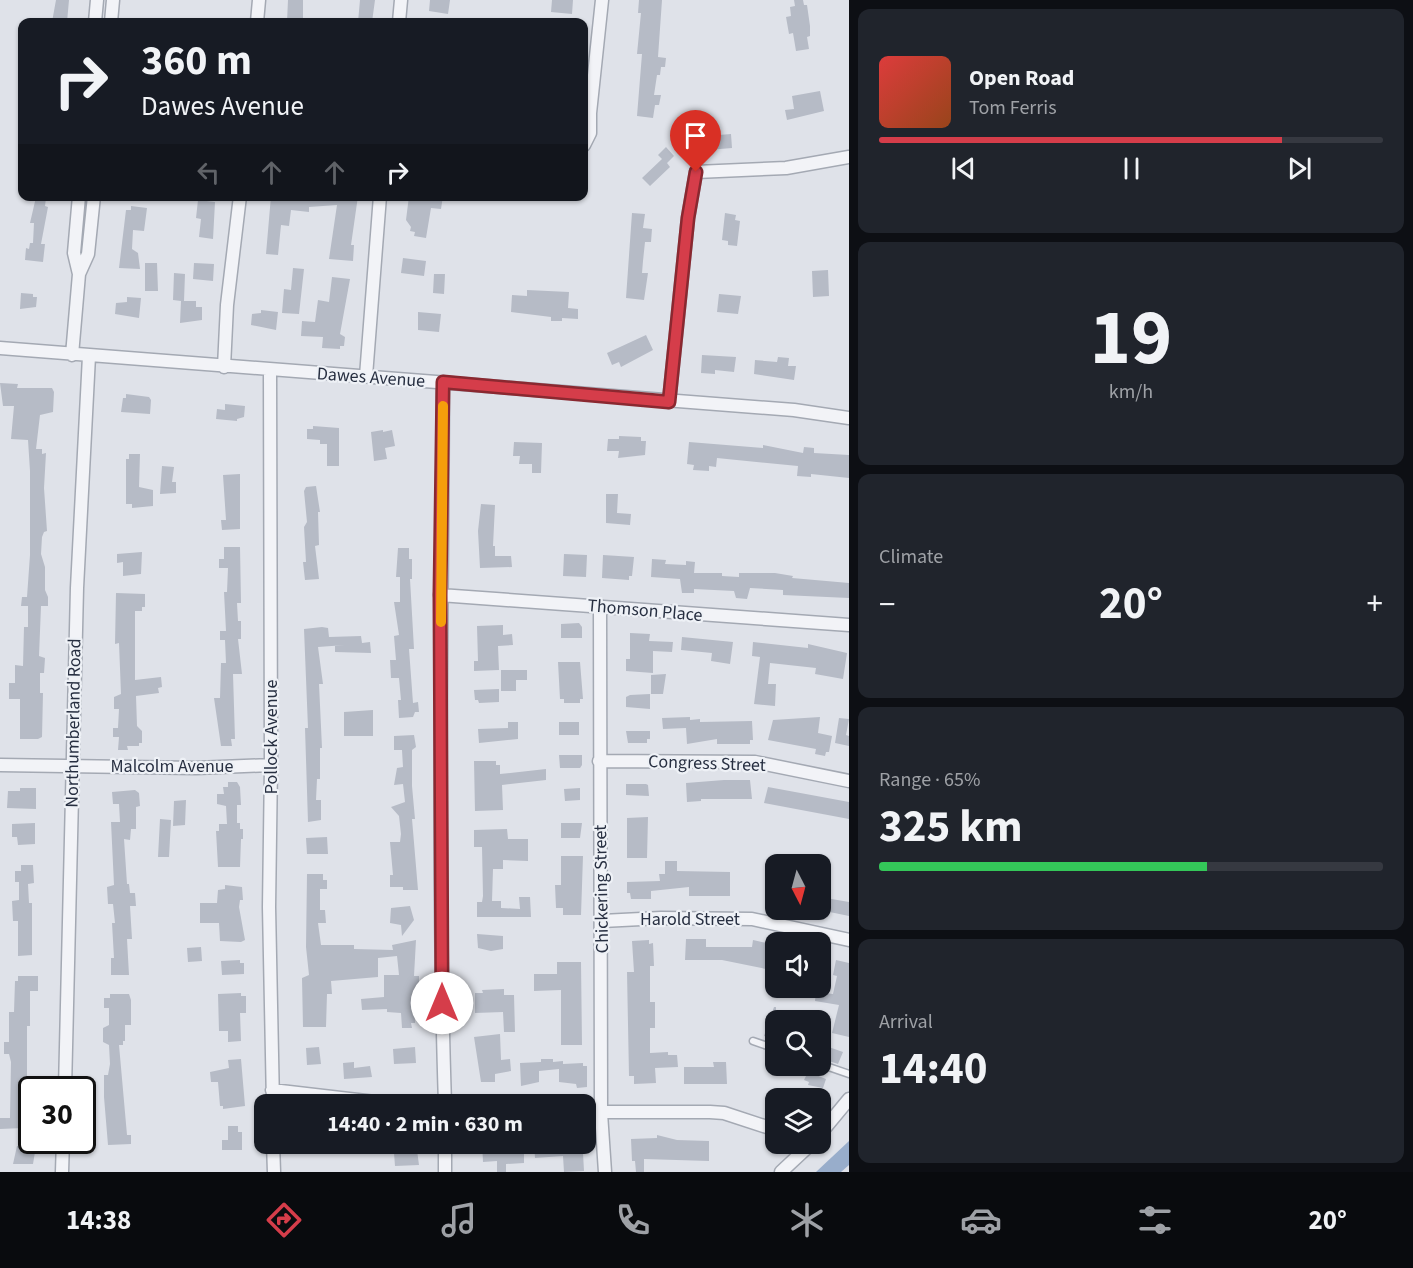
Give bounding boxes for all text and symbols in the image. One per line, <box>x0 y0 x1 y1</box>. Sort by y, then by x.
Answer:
text: 360 m <box>141 31 252 91</box>
icon: right <box>42 42 120 120</box>
text: Open Road <box>969 62 1074 94</box>
text: Dawes Avenue <box>141 87 304 126</box>
text: Tom Ferris <box>969 94 1057 122</box>
pin <box>670 110 721 172</box>
icon: arrive <box>679 119 712 152</box>
icon: previous <box>947 152 980 185</box>
icon: pause <box>1115 152 1148 185</box>
icon: next <box>1283 152 1316 185</box>
icon: left <box>192 156 225 189</box>
icon: ahead <box>255 156 288 189</box>
icon: ahead <box>318 156 351 189</box>
icon: right <box>381 156 414 189</box>
text: 19 <box>1090 283 1172 394</box>
street label: Dawes Avenue <box>316 361 426 394</box>
text: km/h <box>1109 378 1153 406</box>
text: Climate <box>879 543 943 571</box>
text: 20° <box>1099 572 1163 636</box>
text: − <box>879 581 895 628</box>
text: + <box>1367 581 1383 628</box>
street label: Thomson Place <box>586 593 704 628</box>
street label: Northumberland Road <box>60 638 87 808</box>
street label: Pollock Avenue <box>259 680 284 794</box>
street label: Congress Street <box>648 749 766 778</box>
street label: Malcolm Avenue <box>111 754 234 779</box>
text: Range · 65% <box>879 766 980 794</box>
text: 325 km <box>879 795 1023 859</box>
street label: Chickering Street <box>588 825 615 953</box>
north arrow <box>765 854 831 920</box>
map controls <box>765 854 831 1154</box>
street label: Harold Street <box>640 907 740 932</box>
button: sound <box>765 932 831 998</box>
position arrow <box>410 971 474 1035</box>
text: Arrival <box>879 1008 933 1036</box>
button: search <box>765 1010 831 1076</box>
text: 14:40 <box>879 1037 988 1101</box>
speed limit sign: 30 <box>18 1076 96 1154</box>
button: layers <box>765 1088 831 1154</box>
text: 14:40 · 2 min · 630 m <box>327 1108 523 1140</box>
icon: directions <box>263 1199 305 1241</box>
icon: music <box>438 1199 480 1241</box>
icon: phone <box>612 1199 654 1241</box>
icon: climate <box>786 1199 828 1241</box>
icon: car <box>960 1199 1002 1241</box>
icon: filters <box>1134 1199 1176 1241</box>
text: 14:38 <box>66 1201 131 1240</box>
text: 20° <box>1309 1201 1347 1240</box>

